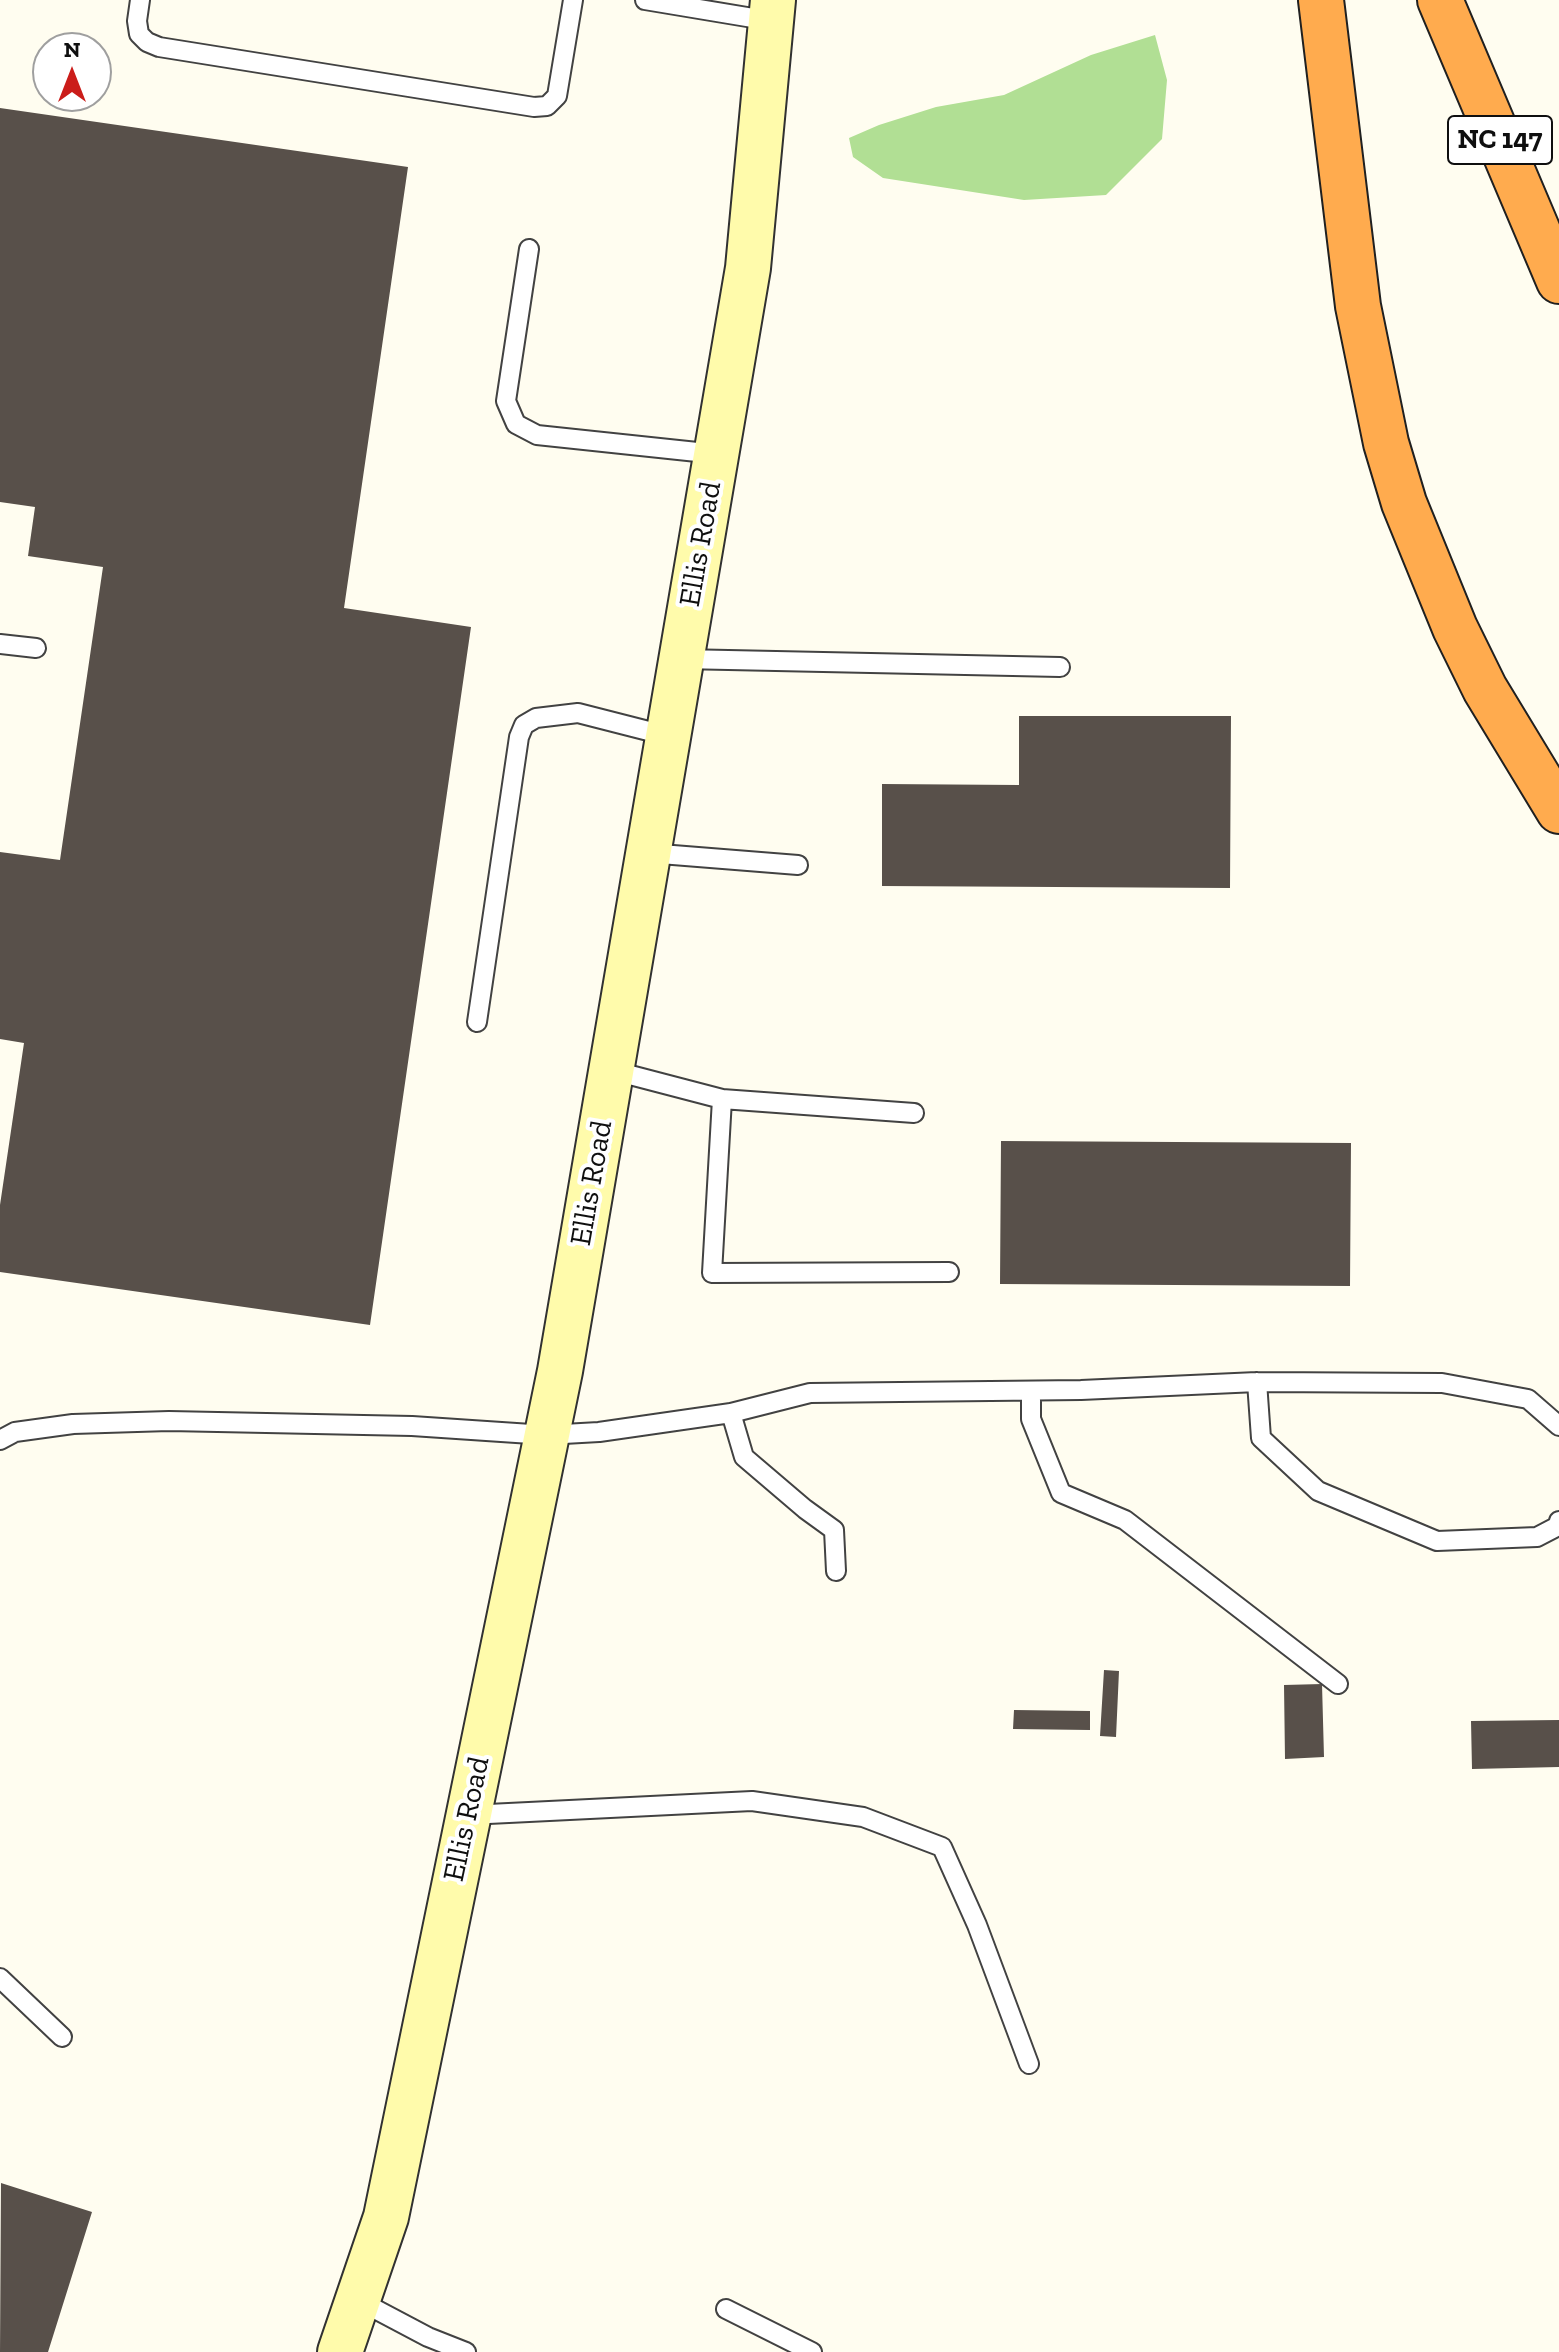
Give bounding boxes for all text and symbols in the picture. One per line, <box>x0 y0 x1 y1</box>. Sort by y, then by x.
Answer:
north arrow <box>32 32 112 112</box>
text: N <box>64 36 80 63</box>
road number: NC 147 <box>1448 116 1552 164</box>
street label: Ellis Road <box>672 479 730 609</box>
street label: Ellis Road <box>563 1118 621 1248</box>
street label: Ellis Road <box>436 1753 498 1885</box>

